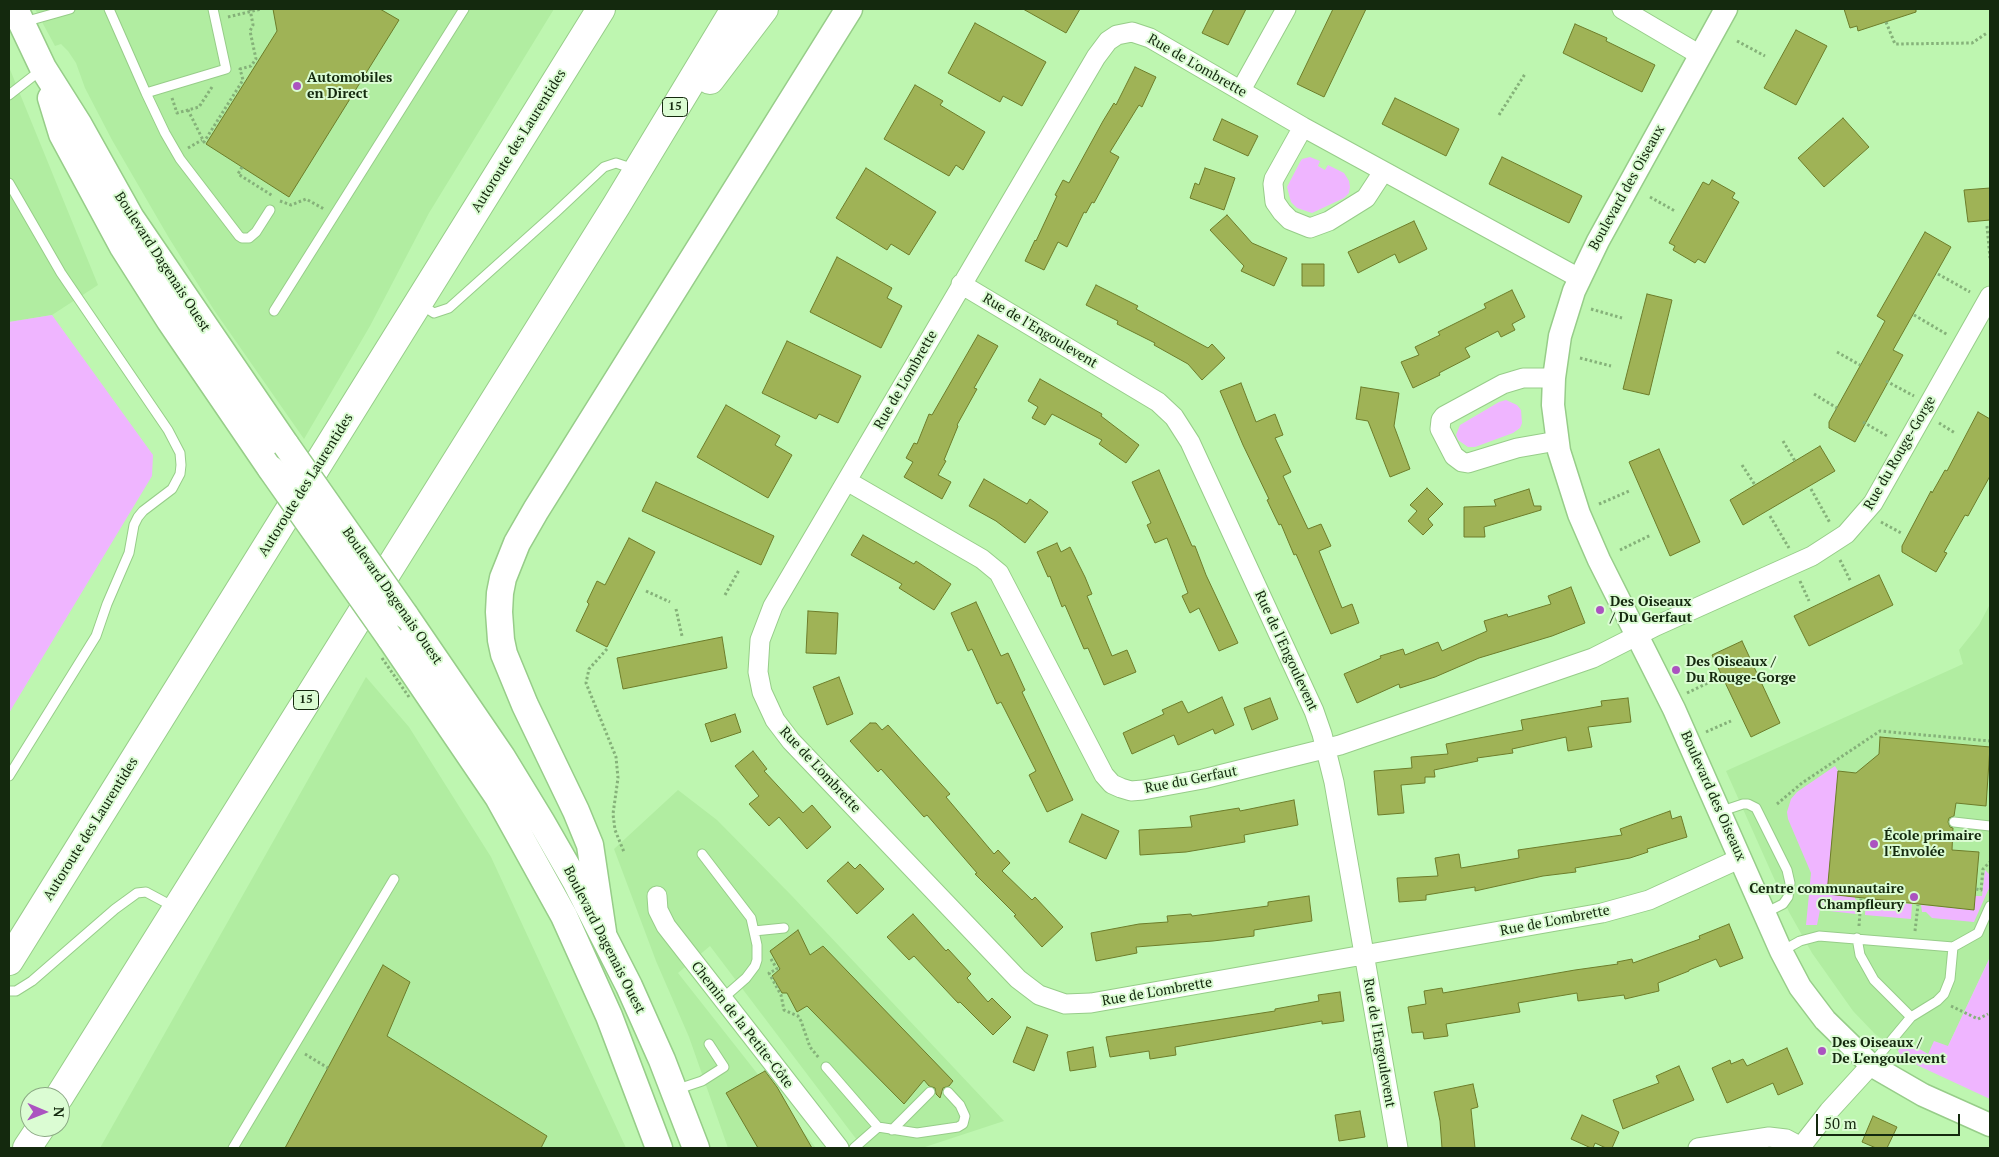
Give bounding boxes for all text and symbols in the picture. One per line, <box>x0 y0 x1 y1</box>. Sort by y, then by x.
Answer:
street label: Rue de L'ombrette <box>1145 31 1249 101</box>
street label: Autoroute des Laurentides <box>468 66 570 216</box>
place label: Automobiles en Direct <box>307 70 392 102</box>
marker: Automobiles en Direct <box>291 80 303 92</box>
road number: 15 <box>662 98 688 116</box>
street label: Boulevard des Oiseaux <box>1586 123 1668 253</box>
street label: Boulevard Dagenais Ouest <box>110 189 214 335</box>
street label: Rue de l'Engoulevent <box>980 290 1100 372</box>
street label: Rue de L'ombrette <box>871 328 941 432</box>
street label: Rue du Rouge-Gorge <box>1861 393 1939 513</box>
street label: Autoroute des Laurentides <box>255 410 357 560</box>
street label: Boulevard Dagenais Ouest <box>338 524 446 668</box>
street label: Rue de l'Engoulevent <box>1251 588 1321 714</box>
place label: Des Oiseaux / Du Gerfaut <box>1610 594 1692 626</box>
marker: Des Oiseaux / Du Gerfaut <box>1594 604 1606 616</box>
place label: Des Oiseaux / Du Rouge-Gorge <box>1686 654 1796 686</box>
marker: Des Oiseaux / Du Rouge-Gorge <box>1670 664 1682 676</box>
road number: 15 <box>294 690 318 710</box>
street label: Rue de L'ombrette <box>776 724 864 816</box>
street label: Boulevard des Oiseaux <box>1677 728 1749 864</box>
street label: Autoroute des Laurentides <box>40 754 142 904</box>
street label: Rue du Gerfaut <box>1143 763 1239 797</box>
place label: École primaire l'Envolée <box>1884 828 1981 860</box>
marker: École primaire l'Envolée <box>1868 838 1880 850</box>
street label: Boulevard Dagenais Ouest <box>559 863 649 1017</box>
place label: Centre communautaire Champfleury <box>1749 881 1904 914</box>
marker: Centre communautaire Champfleury <box>1908 891 1920 903</box>
street label: Rue de L'ombrette <box>1499 902 1611 940</box>
street label: Chemin de la Petite-Côte <box>687 958 797 1092</box>
street label: Rue de L'ombrette <box>1101 974 1213 1010</box>
street label: Rue de l'Engoulevent <box>1359 977 1399 1109</box>
place label: Des Oiseaux / De L'engoulevent <box>1832 1035 1946 1068</box>
marker: Des Oiseaux / De L'engoulevent <box>1816 1045 1828 1057</box>
north arrow <box>20 1087 70 1137</box>
scale bar <box>1819 1104 1963 1136</box>
text: N <box>50 1107 69 1118</box>
text: 50 m <box>1824 1113 1857 1133</box>

